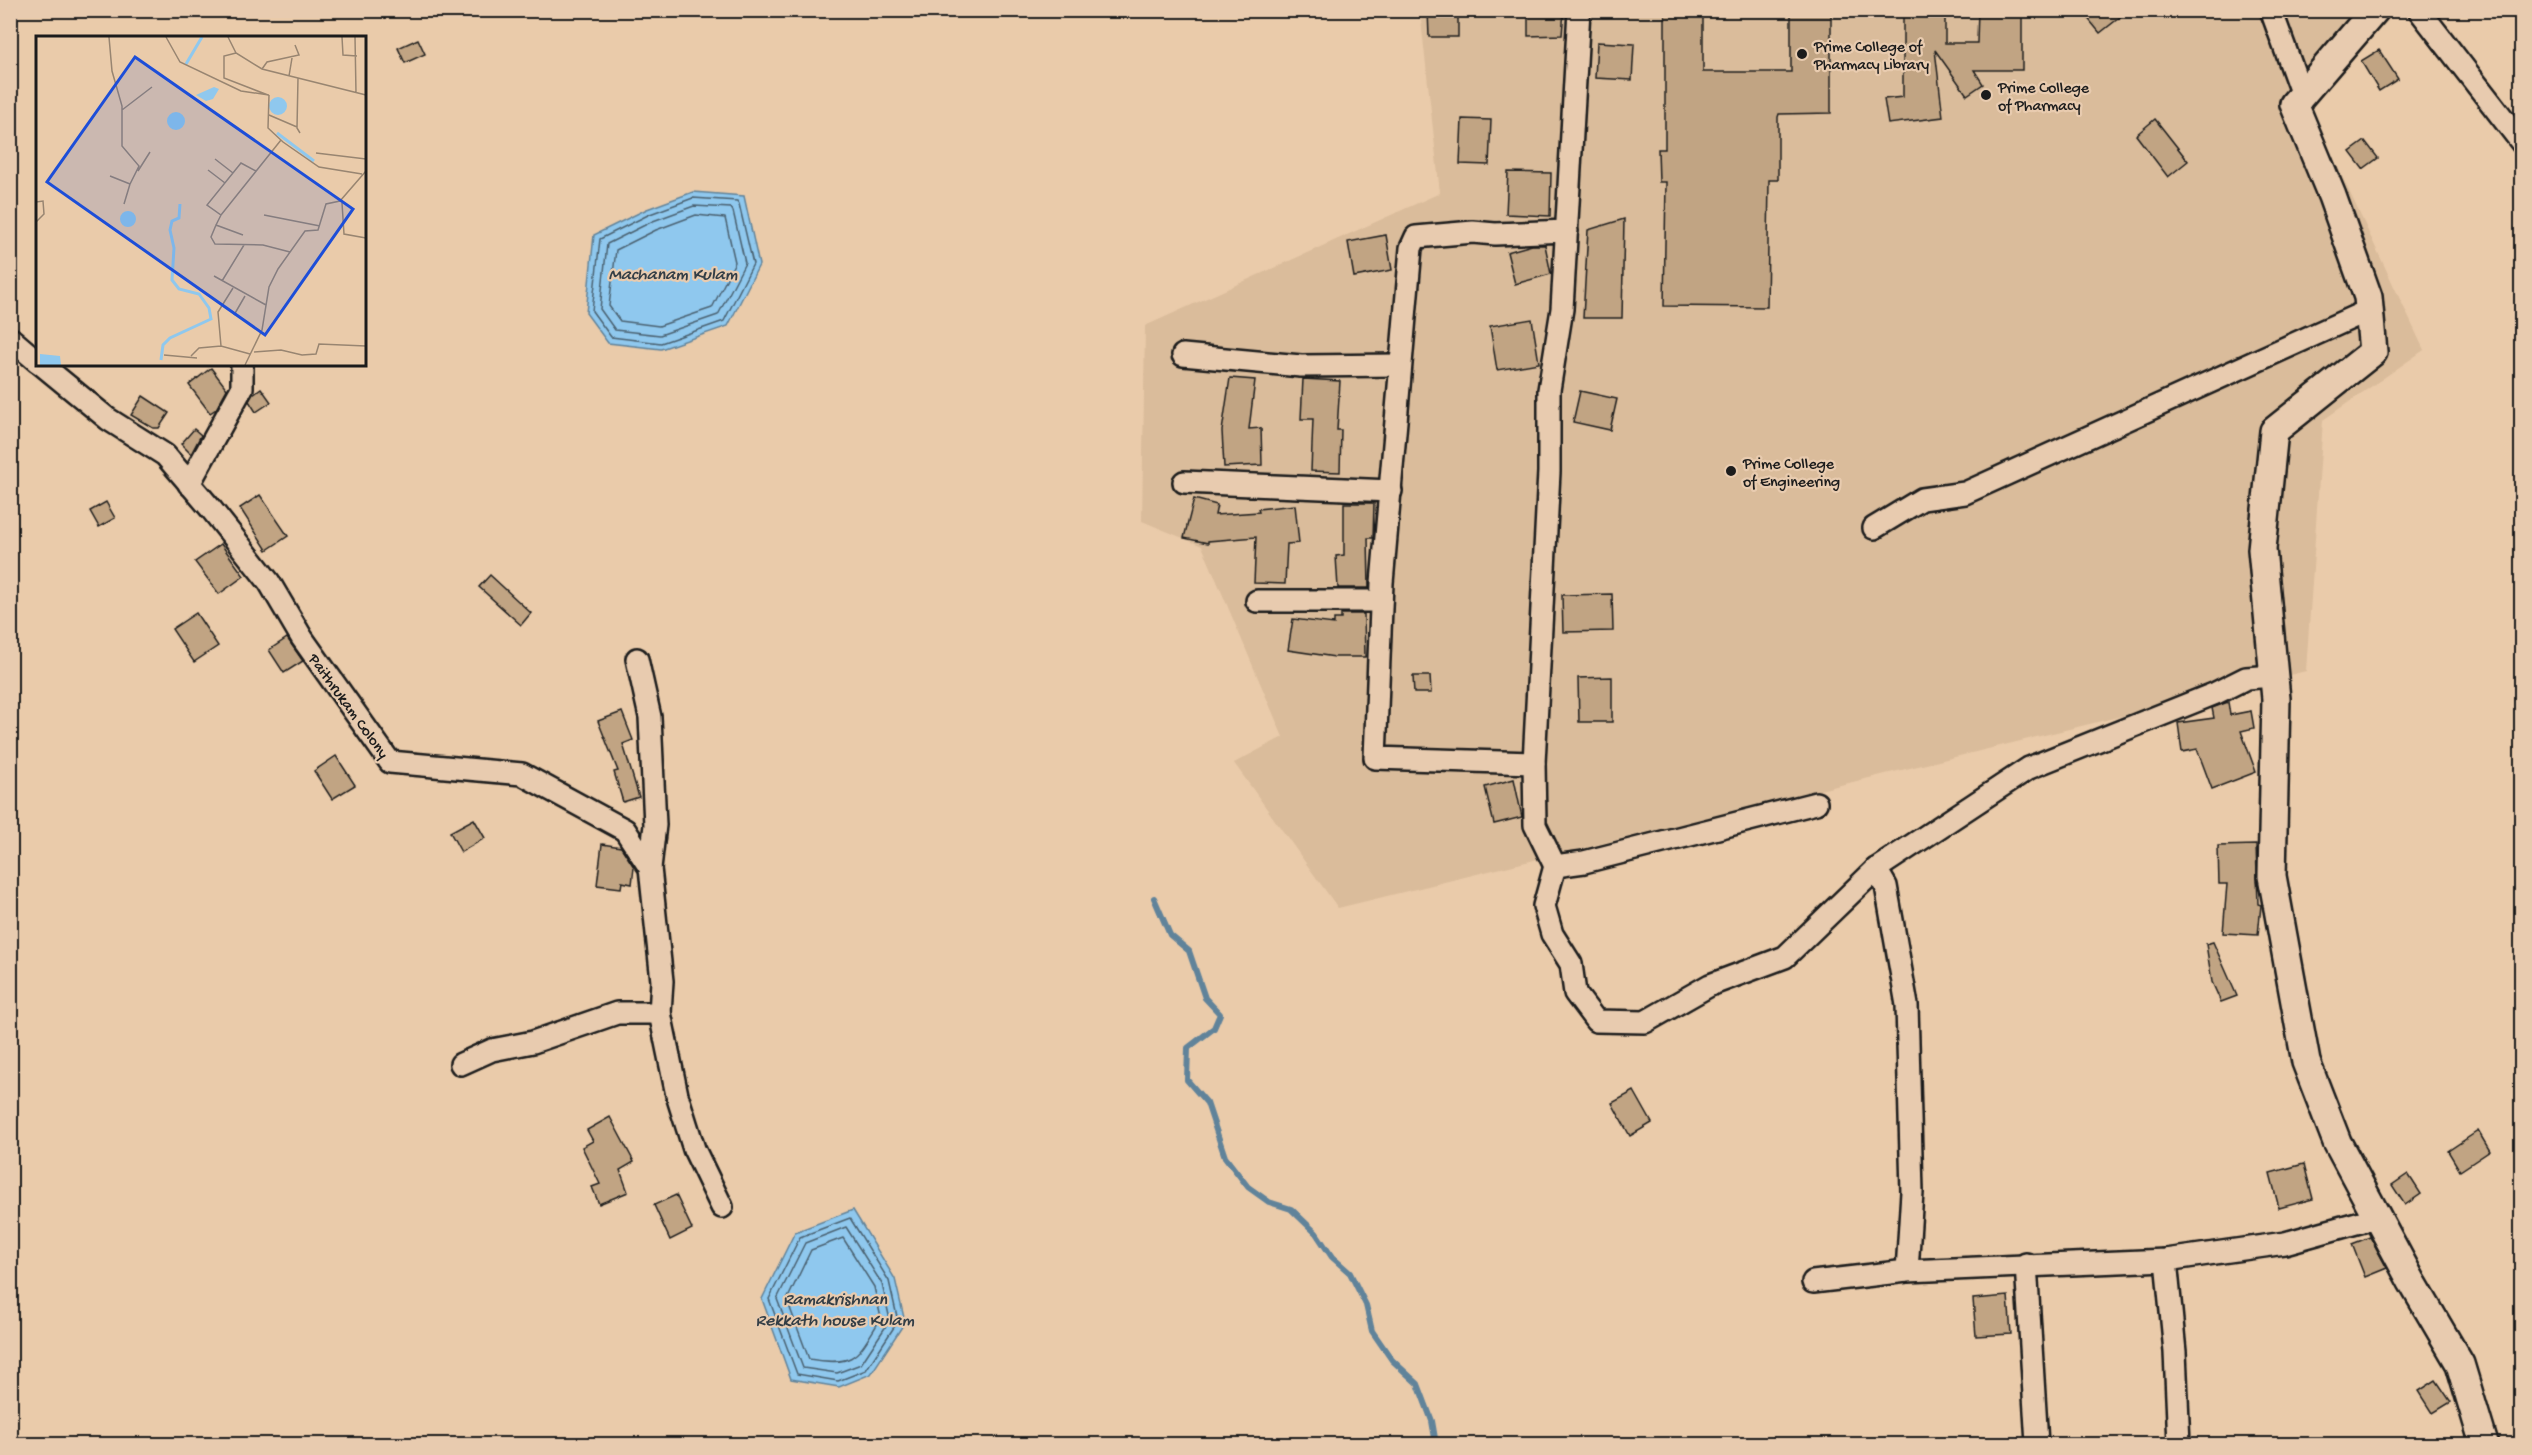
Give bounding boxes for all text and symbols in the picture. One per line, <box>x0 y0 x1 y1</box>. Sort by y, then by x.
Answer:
inset map <box>36 36 366 366</box>
place label: Prime College of Pharmacy Library <box>1813 39 1929 76</box>
marker: Prime College of Pharmacy Library <box>1795 47 1809 61</box>
place label: Prime College of Pharmacy <box>1997 80 2090 117</box>
marker: Prime College of Pharmacy <box>1979 88 1993 102</box>
water label: Machanam Kulam <box>609 265 738 286</box>
place label: Prime College of Engineering <box>1742 456 1840 493</box>
marker: Prime College of Engineering <box>1724 464 1738 478</box>
street label: Paithrukam Colony <box>302 650 392 763</box>
water label: Ramakrishnan Rekkath house Kulam <box>756 1290 915 1332</box>

